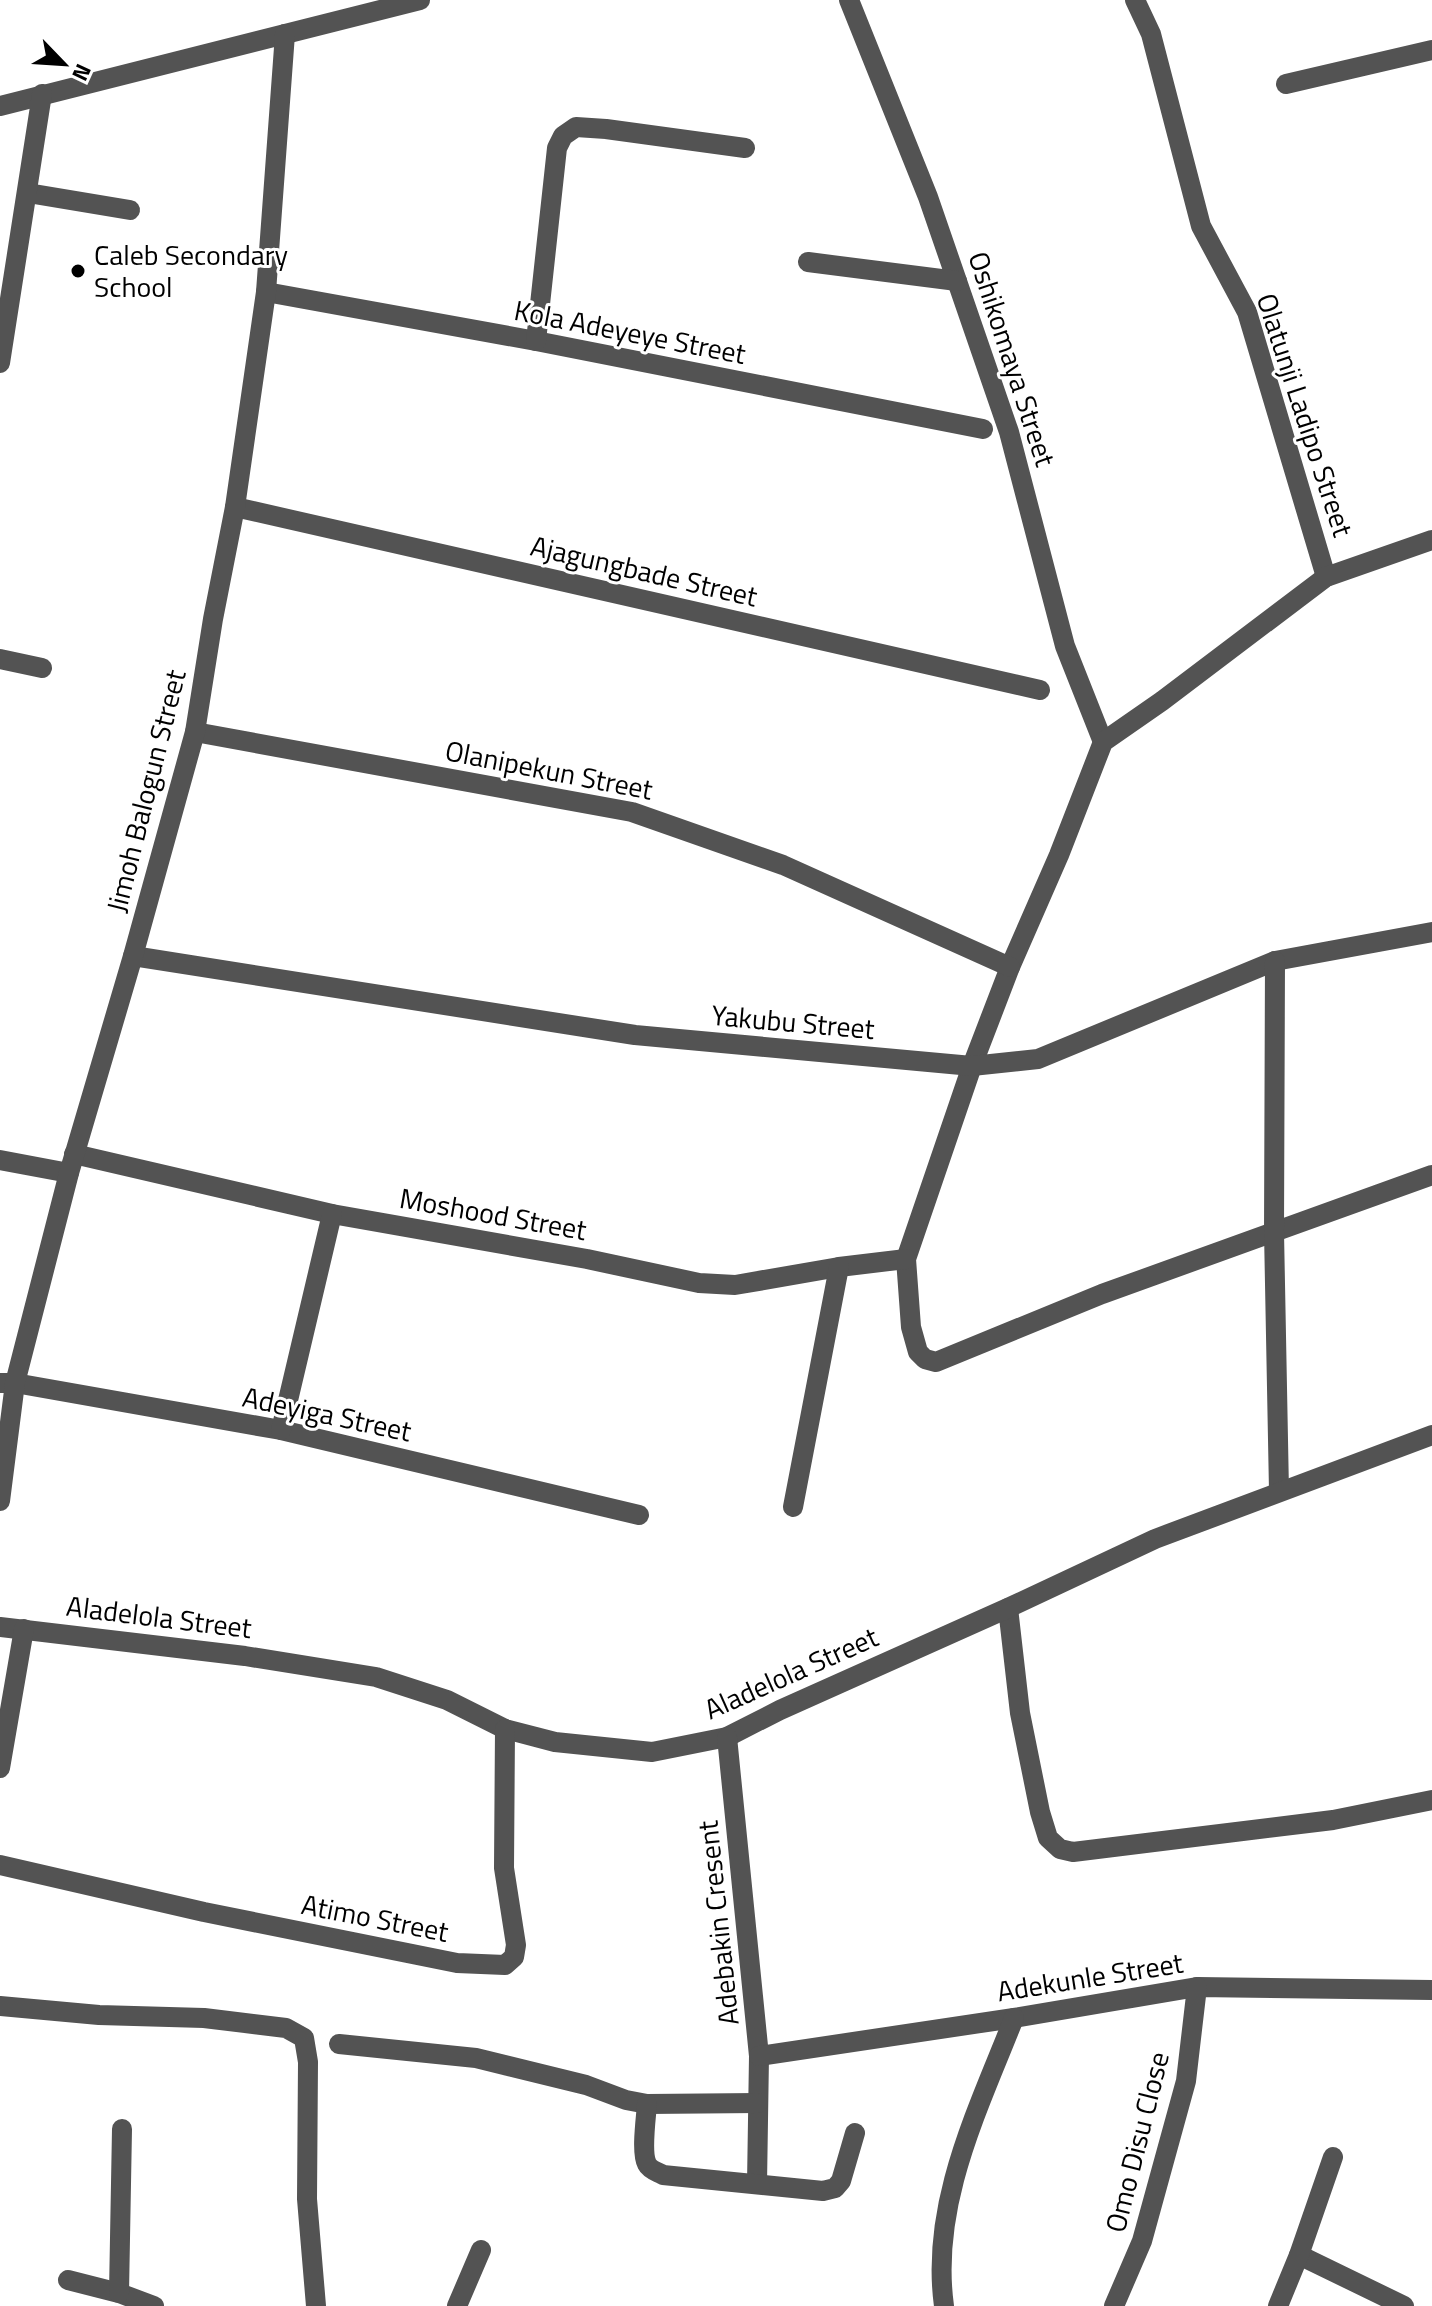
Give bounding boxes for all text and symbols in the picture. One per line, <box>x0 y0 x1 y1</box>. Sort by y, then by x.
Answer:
north arrow <box>24 24 104 104</box>
text: N <box>63 58 101 87</box>
place label: Caleb Secondary School <box>94 233 288 308</box>
street label: Oshikomaya Street <box>958 246 1067 472</box>
marker: Caleb Secondary School <box>69 262 87 280</box>
street label: Kola Adeyeye Street <box>511 288 750 375</box>
street label: Olatunji Ladipo Street <box>1246 288 1365 542</box>
street label: Ajagungbade Street <box>526 524 762 618</box>
street label: Jimoh Balogun Street <box>95 665 197 917</box>
street label: Olanipekun Street <box>442 728 657 811</box>
street label: Yakubu Street <box>710 993 877 1050</box>
street label: Moshood Street <box>396 1176 590 1251</box>
street label: Adeyiga Street <box>239 1375 416 1452</box>
street label: Aladelola Street <box>64 1584 254 1649</box>
street label: Aladelola Street <box>697 1615 885 1730</box>
street label: Adebakin Cresent <box>685 1818 750 2028</box>
street label: Atimo Street <box>298 1882 452 1953</box>
street label: Adekunle Street <box>994 1941 1186 2012</box>
street label: Omo Disu Close <box>1093 2047 1180 2237</box>

